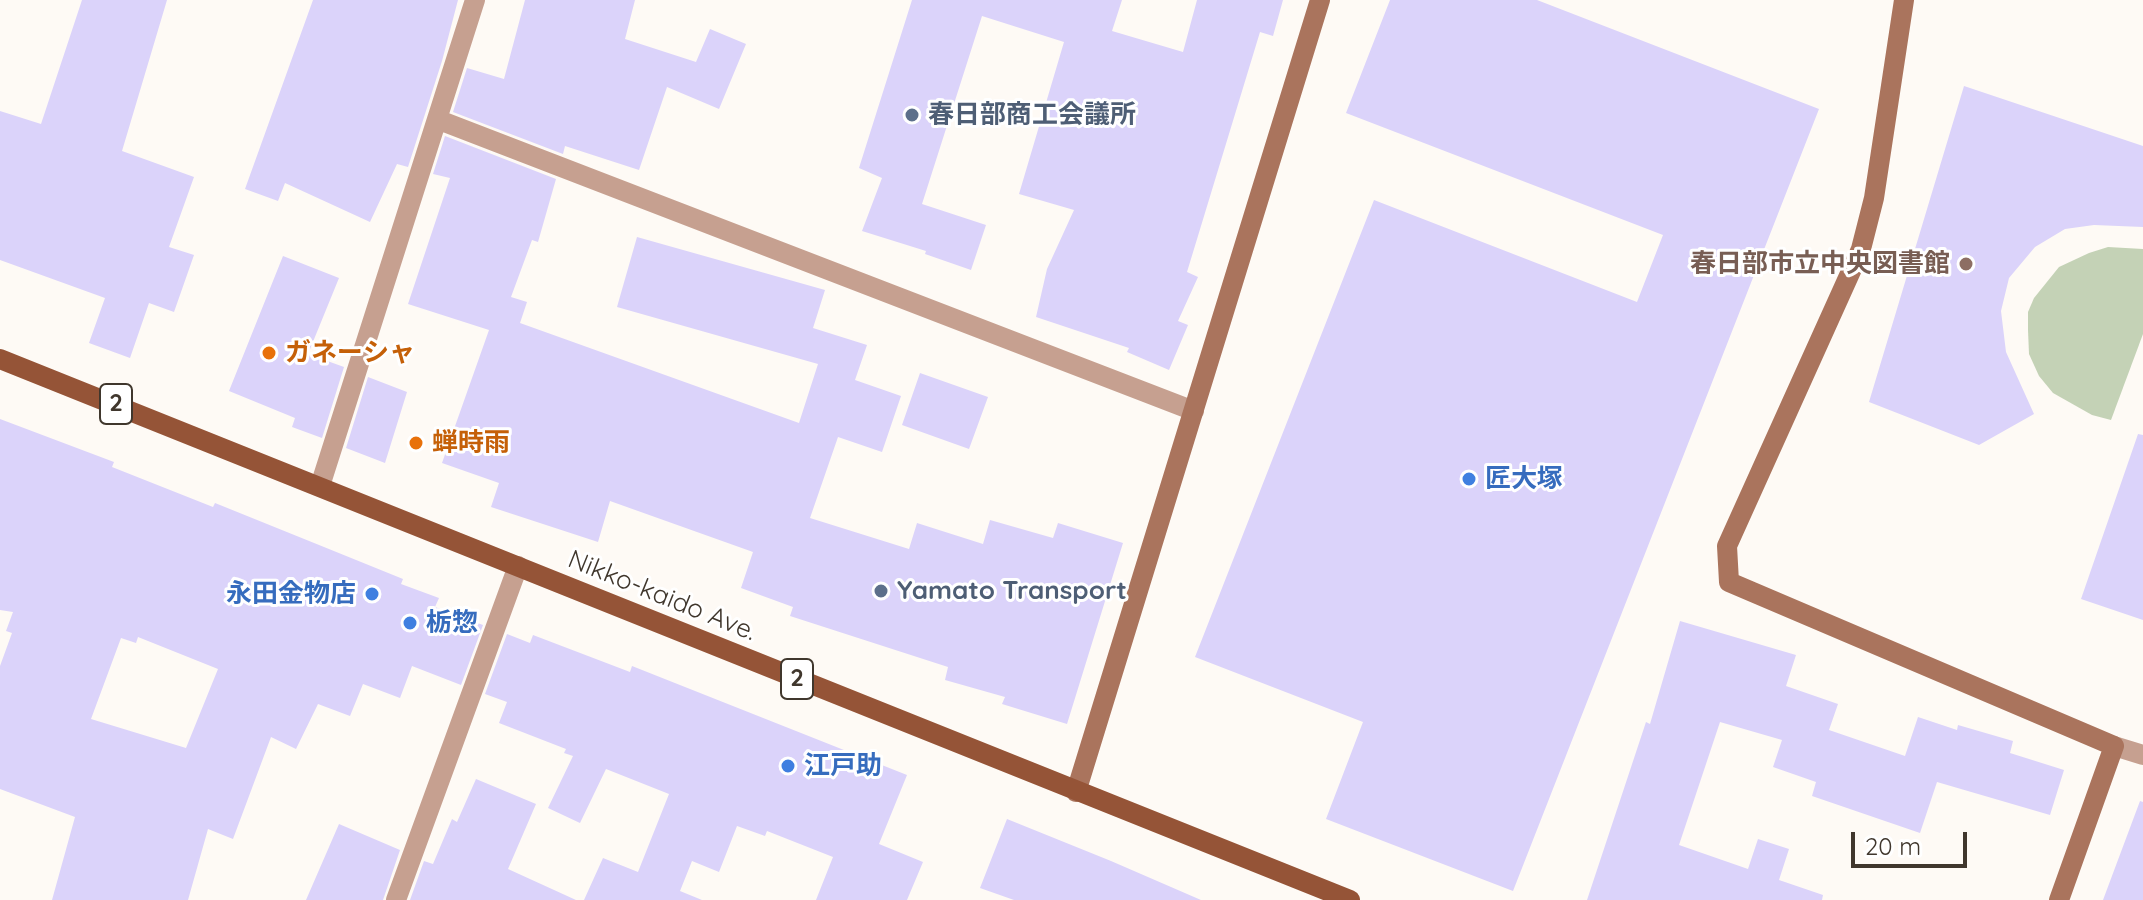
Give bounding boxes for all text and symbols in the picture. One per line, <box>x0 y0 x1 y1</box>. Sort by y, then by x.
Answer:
place label: 春日部商工会議所 <box>928 99 1136 131</box>
marker: 春日部商工会議所 <box>903 106 921 124</box>
place label: 春日部市立中央図書館 <box>1690 248 1950 280</box>
marker: 春日部市立中央図書館 <box>1957 255 1975 273</box>
place label: ガネーシャ <box>285 337 415 369</box>
marker: ガネーシャ <box>260 344 278 362</box>
road number: 2 <box>100 384 132 424</box>
place label: 蝉時雨 <box>432 427 510 459</box>
marker: 蝉時雨 <box>407 434 425 452</box>
place label: 匠大塚 <box>1485 463 1563 495</box>
marker: 匠大塚 <box>1460 470 1478 488</box>
street label: Nikko-kaido Ave. <box>563 544 761 648</box>
place label: Yamato Transport <box>897 575 1127 607</box>
place label: 永田金物店 <box>226 578 356 610</box>
marker: Yamato Transport <box>872 582 890 600</box>
marker: 永田金物店 <box>363 585 381 603</box>
place label: 栃惣 <box>426 607 478 639</box>
marker: 栃惣 <box>401 614 419 632</box>
road number: 2 <box>781 659 813 699</box>
place label: 江戸助 <box>804 750 882 782</box>
marker: 江戸助 <box>779 757 797 775</box>
scale bar <box>1855 816 1971 866</box>
text: 20 m <box>1865 831 1921 861</box>

